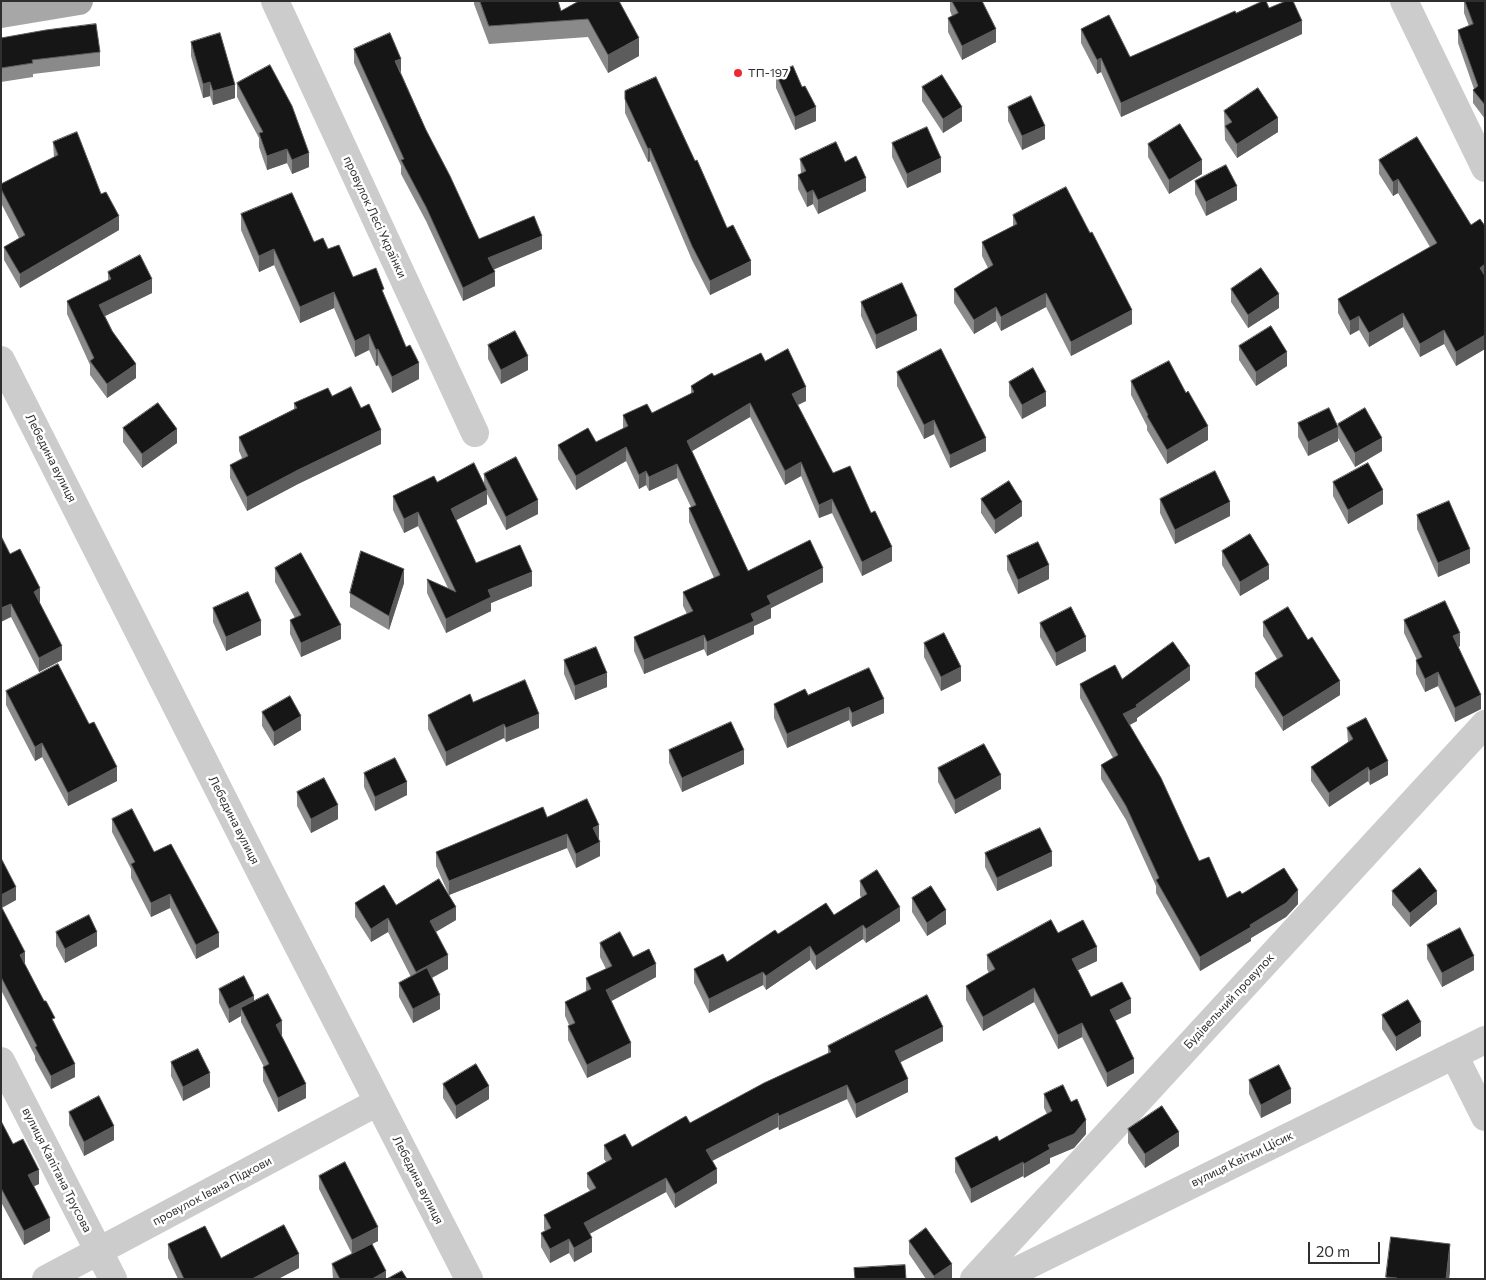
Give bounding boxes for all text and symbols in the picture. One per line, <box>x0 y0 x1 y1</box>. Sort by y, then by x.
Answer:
place label: ТП-197 <box>748 66 788 80</box>
marker: ТП-197 <box>732 67 744 79</box>
street label: провулок Лесі Українки <box>340 154 410 280</box>
street label: Лебедина вулиця <box>22 411 80 505</box>
street label: Лебедина вулиця <box>205 773 263 867</box>
street label: Будівельний провулок <box>1181 950 1277 1052</box>
street label: вулиця Капітана Трусова <box>19 1105 95 1235</box>
street label: вулиця Квітки Цісик <box>1189 1128 1295 1190</box>
street label: Лебедина вулиця <box>389 1133 447 1227</box>
street label: провулок Івана Підкови <box>150 1153 274 1229</box>
scale bar <box>1311 1232 1384 1264</box>
text: 20 m <box>1316 1242 1350 1260</box>

